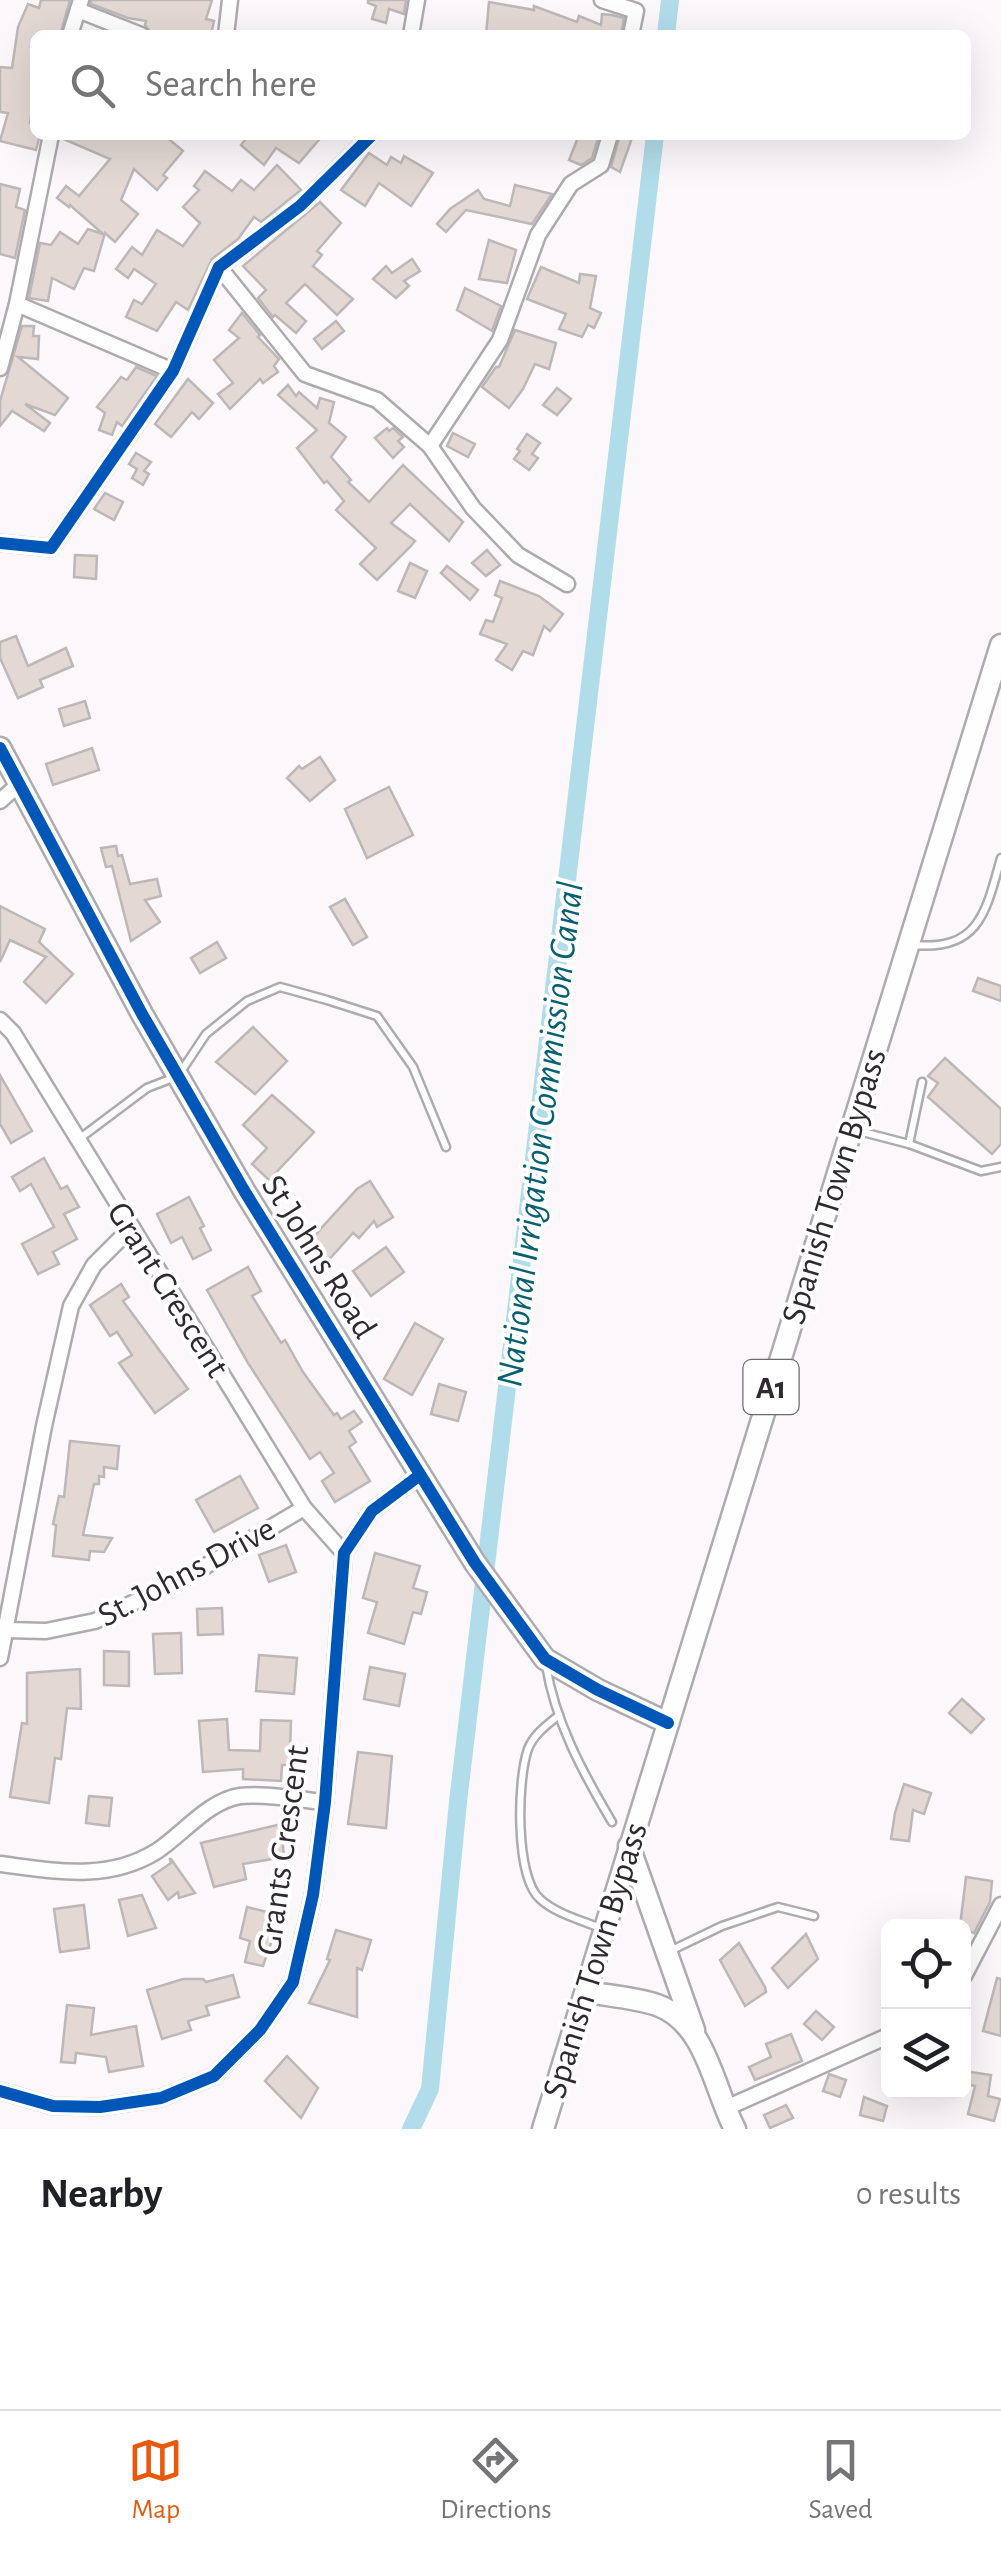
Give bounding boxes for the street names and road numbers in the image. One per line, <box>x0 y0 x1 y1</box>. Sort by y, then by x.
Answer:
street label: Spanish Town Bypass <box>776 1044 893 1328</box>
street label: St Johns Road <box>255 1169 383 1345</box>
street label: Grant Crescent <box>100 1196 235 1383</box>
road number: A1 <box>744 1360 798 1414</box>
street label: St. Johns Drive <box>92 1511 281 1634</box>
street label: Grants Crescent <box>251 1743 316 1957</box>
street label: Spanish Town Bypass <box>537 1818 654 2102</box>

